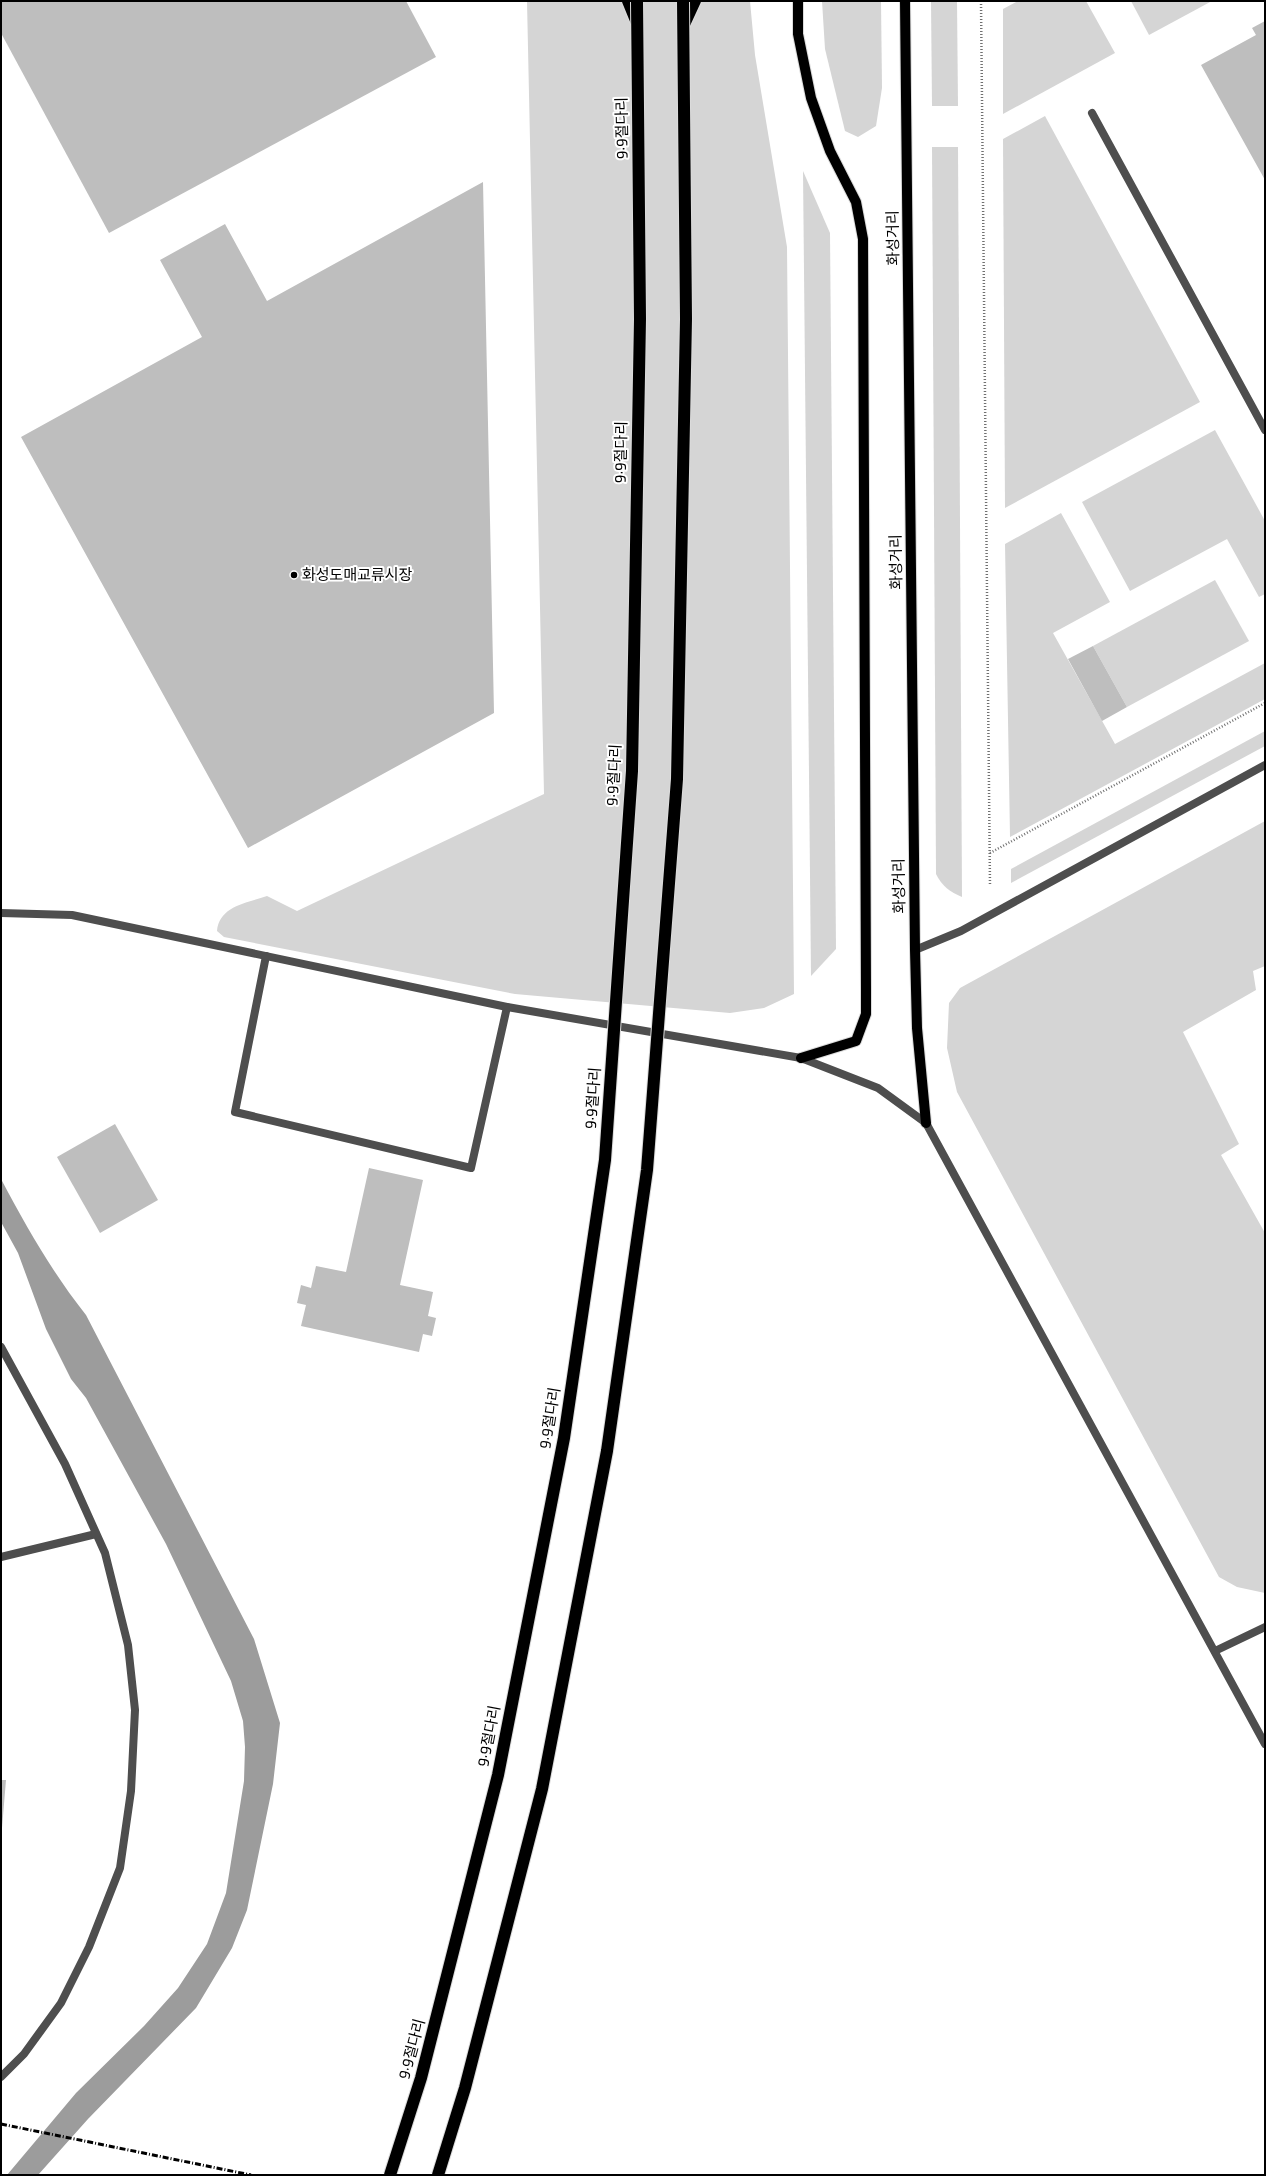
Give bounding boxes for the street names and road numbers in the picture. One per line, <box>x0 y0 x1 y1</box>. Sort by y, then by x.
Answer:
street label: 9·9절다리 <box>611 97 631 159</box>
street label: 화성거리 <box>883 210 901 266</box>
street label: 9·9절다리 <box>610 421 630 483</box>
street label: 화성거리 <box>886 534 904 590</box>
street label: 9·9절다리 <box>602 743 624 806</box>
street label: 화성거리 <box>889 858 907 914</box>
street label: 9·9절다리 <box>581 1066 603 1130</box>
street label: 9·9절다리 <box>535 1386 563 1450</box>
street label: 9·9절다리 <box>473 1704 503 1768</box>
street label: 9·9절다리 <box>394 2016 428 2081</box>

